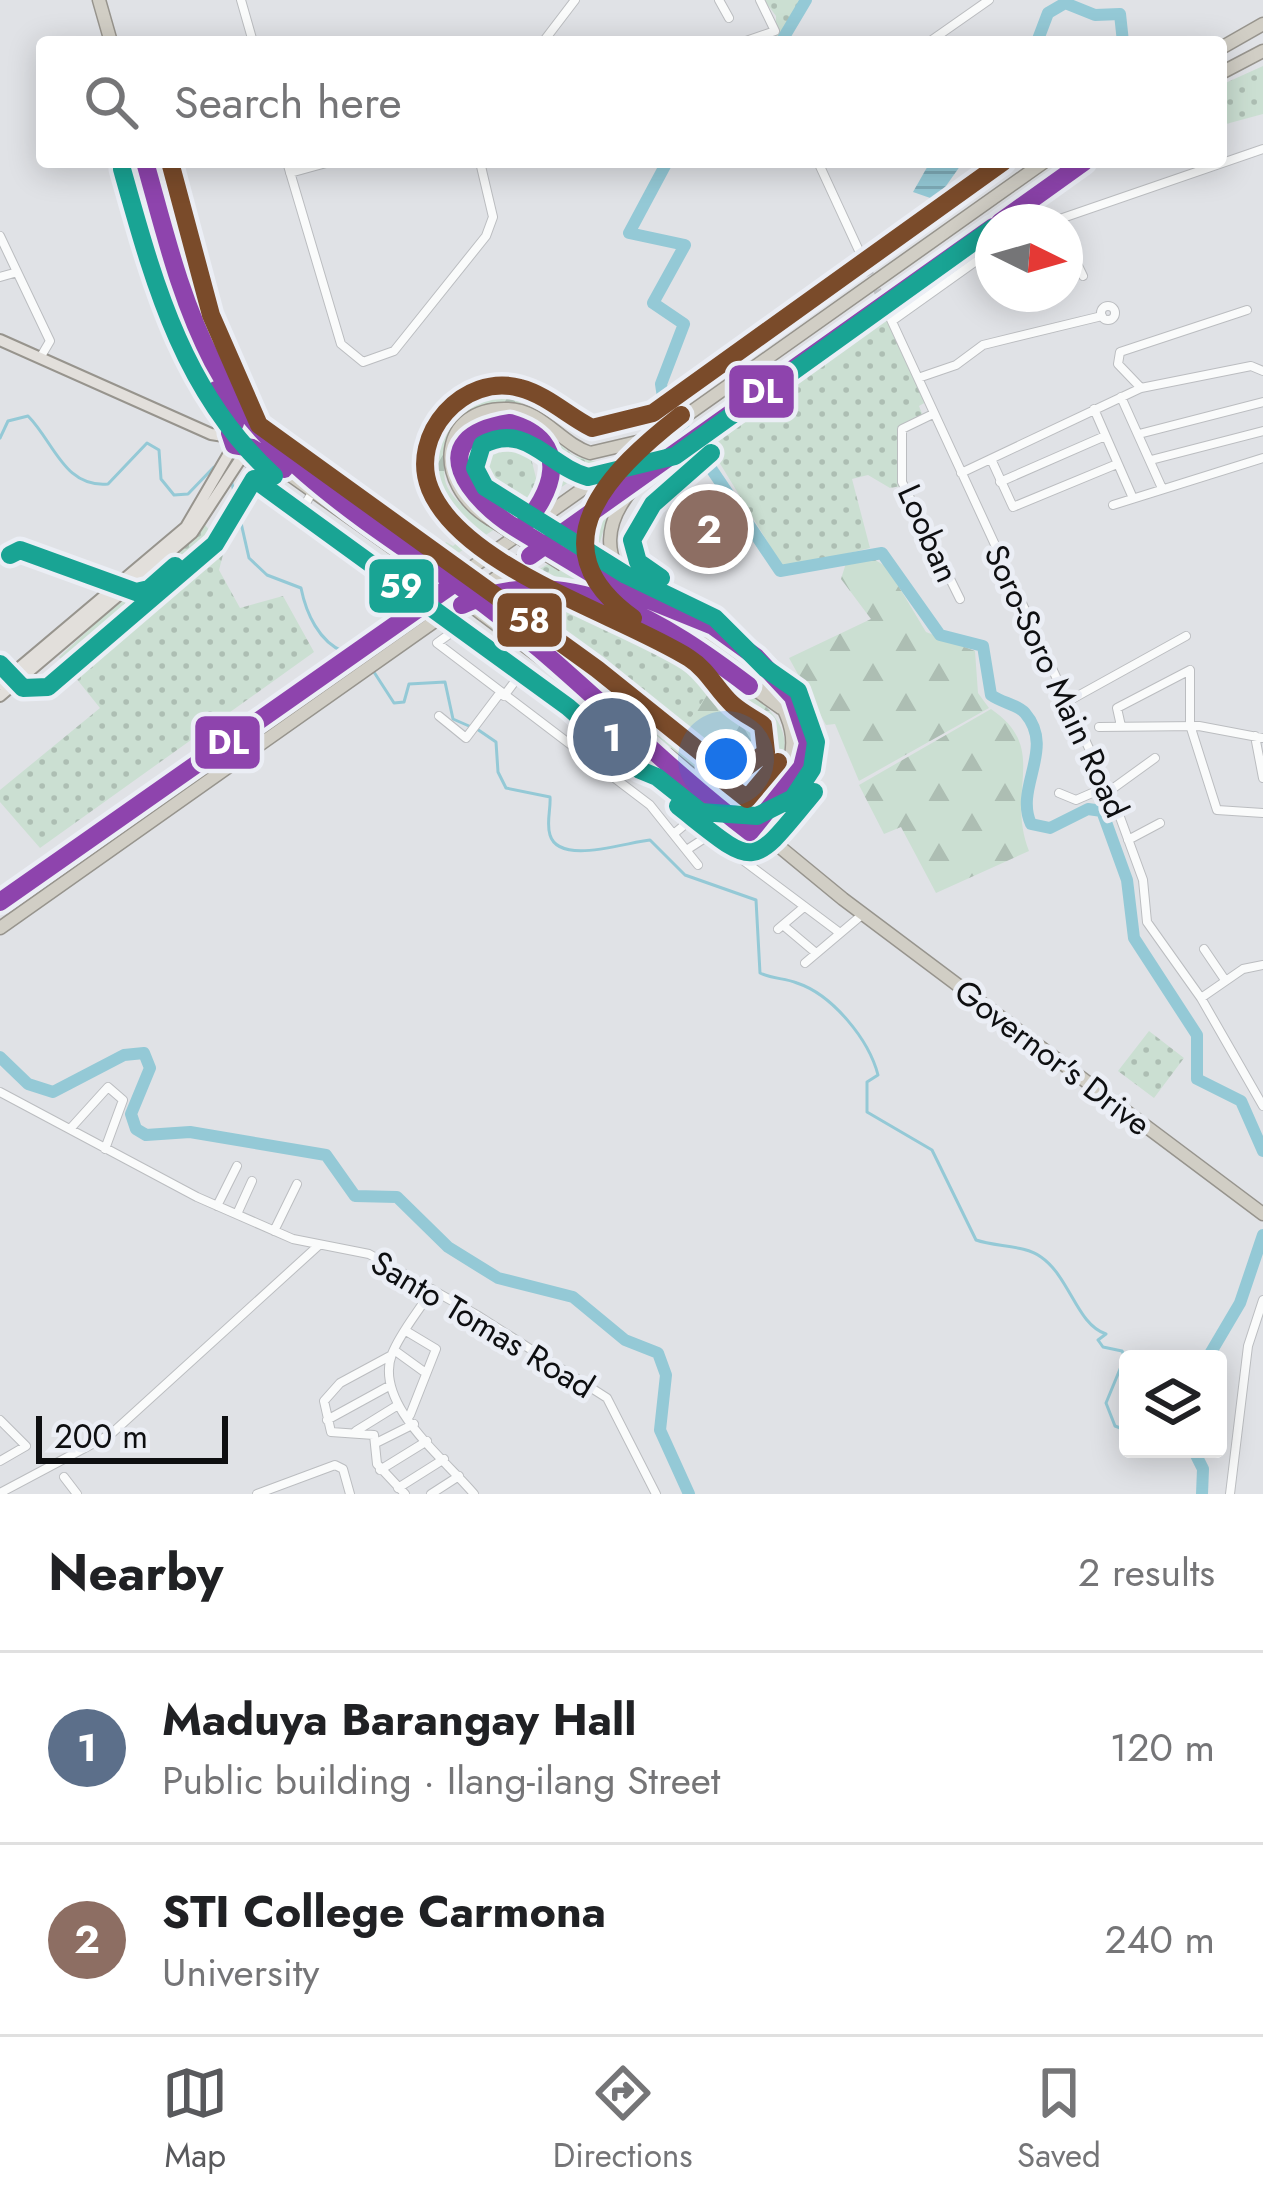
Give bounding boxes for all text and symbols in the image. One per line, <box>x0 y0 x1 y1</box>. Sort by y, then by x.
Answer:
search box <box>36 36 1227 168</box>
icon: search <box>78 69 144 135</box>
text: Search here <box>174 70 402 135</box>
north arrow <box>975 204 1083 312</box>
line badge: DL <box>727 363 796 420</box>
text: DL <box>741 368 783 415</box>
street label: Looban <box>886 477 971 590</box>
pin: 2 <box>670 484 748 574</box>
street label: Soro-Soro Main Road <box>973 537 1140 825</box>
line badge: 59 <box>367 557 436 615</box>
text: 59 <box>379 563 423 610</box>
line badge: 58 <box>495 591 564 649</box>
text: 58 <box>508 597 550 644</box>
pin: 1 <box>573 692 651 782</box>
line badge: DL <box>193 714 262 771</box>
text: DL <box>207 719 249 766</box>
your location <box>696 729 756 789</box>
street label: Governor's Drive <box>945 968 1161 1147</box>
street label: Santo Tomas Road <box>362 1239 603 1410</box>
map controls <box>1119 1350 1227 1458</box>
button: layers <box>1119 1350 1227 1458</box>
scale bar <box>36 1410 228 1463</box>
text: 200 m <box>54 1413 148 1460</box>
text: Nearby <box>48 1535 223 1609</box>
text: 2 results <box>1078 1544 1215 1601</box>
text: Maduya Barangay Hall <box>162 1687 636 1752</box>
text: 1 <box>77 1719 97 1776</box>
text: 120 m <box>1110 1719 1215 1776</box>
text: Public building · Ilang-ilang Street <box>162 1752 720 1809</box>
text: STI College Carmona <box>162 1879 606 1944</box>
text: 2 <box>74 1911 100 1968</box>
text: 240 m <box>1105 1911 1215 1968</box>
text: University <box>162 1944 319 2001</box>
tab: Map <box>162 2060 228 2179</box>
tab: Directions <box>553 2060 693 2179</box>
tab: Saved <box>1017 2060 1101 2179</box>

